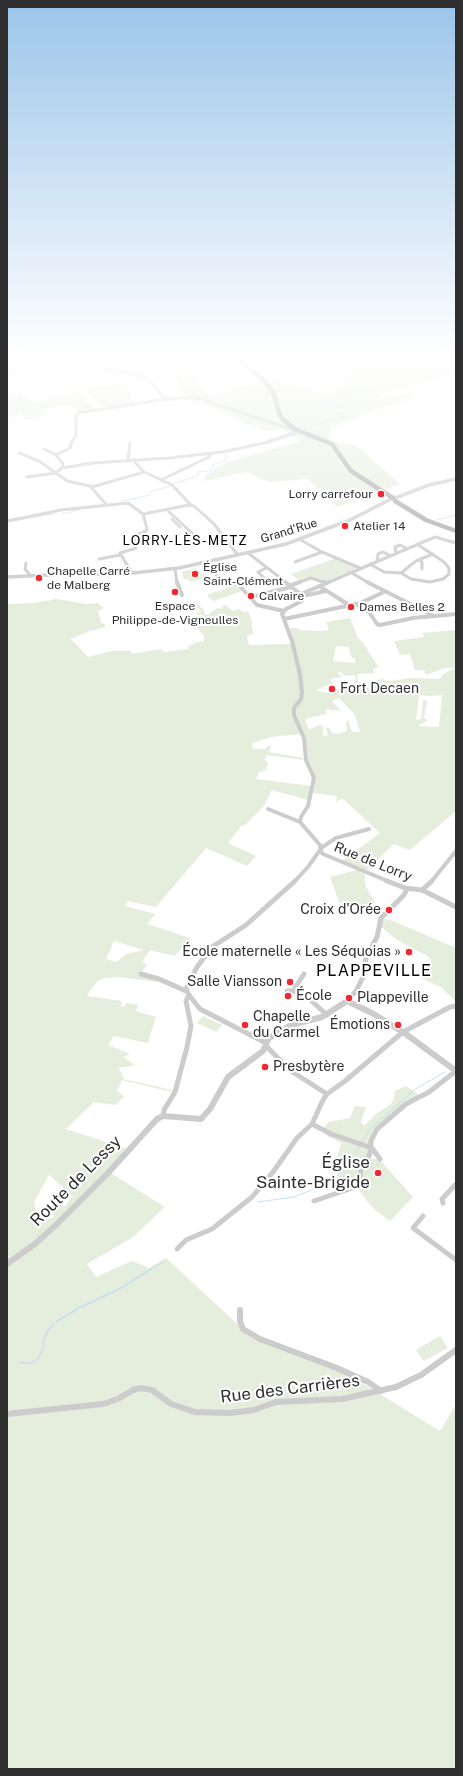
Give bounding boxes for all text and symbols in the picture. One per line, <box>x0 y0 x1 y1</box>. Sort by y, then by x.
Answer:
place label: Lorry carrefour <box>289 487 373 501</box>
marker: Lorry carrefour <box>376 489 386 499</box>
street label: Grand'Rue <box>259 516 319 546</box>
place label: Atelier 14 <box>353 519 406 533</box>
marker: Atelier 14 <box>340 521 350 531</box>
district label: LORRY-LÈS-METZ <box>122 533 248 549</box>
place label: Église Saint-Clément <box>203 560 283 588</box>
place label: Chapelle Carré de Malberg <box>47 564 130 592</box>
marker: Église Saint-Clément <box>190 569 200 579</box>
marker: Chapelle Carré de Malberg <box>34 573 44 583</box>
marker: Espace Philippe-de-Vigneulles <box>170 587 180 597</box>
place label: Calvaire <box>259 589 304 603</box>
marker: Calvaire <box>246 591 256 601</box>
place label: Espace Philippe-de-Vigneulles <box>112 599 238 627</box>
place label: Dames Belles 2 <box>359 600 445 614</box>
marker: Dames Belles 2 <box>346 602 356 612</box>
place label: Fort Decaen <box>340 681 419 697</box>
marker: Fort Decaen <box>327 684 337 694</box>
street label: Rue de Lorry <box>331 839 415 885</box>
place label: Croix d'Orée <box>300 902 381 918</box>
marker: Croix d'Orée <box>384 905 394 915</box>
place label: École maternelle « Les Séquoias » <box>182 944 401 960</box>
marker: École maternelle « Les Séquoias » <box>404 947 414 957</box>
district label: PLAPPEVILLE <box>316 961 432 981</box>
place label: Salle Viansson <box>187 974 282 990</box>
marker: Salle Viansson <box>285 977 295 987</box>
place label: École <box>296 988 332 1004</box>
place label: Plappeville <box>357 990 429 1006</box>
marker: École <box>283 991 293 1001</box>
marker: Plappeville <box>344 993 354 1003</box>
place label: Chapelle du Carmel <box>253 1009 320 1042</box>
place label: Émotions <box>330 1017 390 1033</box>
marker: Chapelle du Carmel <box>240 1020 250 1030</box>
marker: Émotions <box>393 1020 403 1030</box>
place label: Presbytère <box>273 1059 344 1075</box>
marker: Presbytère <box>260 1062 270 1072</box>
street label: Route de Lessy <box>26 1131 126 1231</box>
place label: Église Sainte-Brigide <box>256 1153 370 1193</box>
marker: Église Sainte-Brigide <box>373 1168 383 1178</box>
street label: Rue des Carrières <box>219 1370 361 1408</box>

